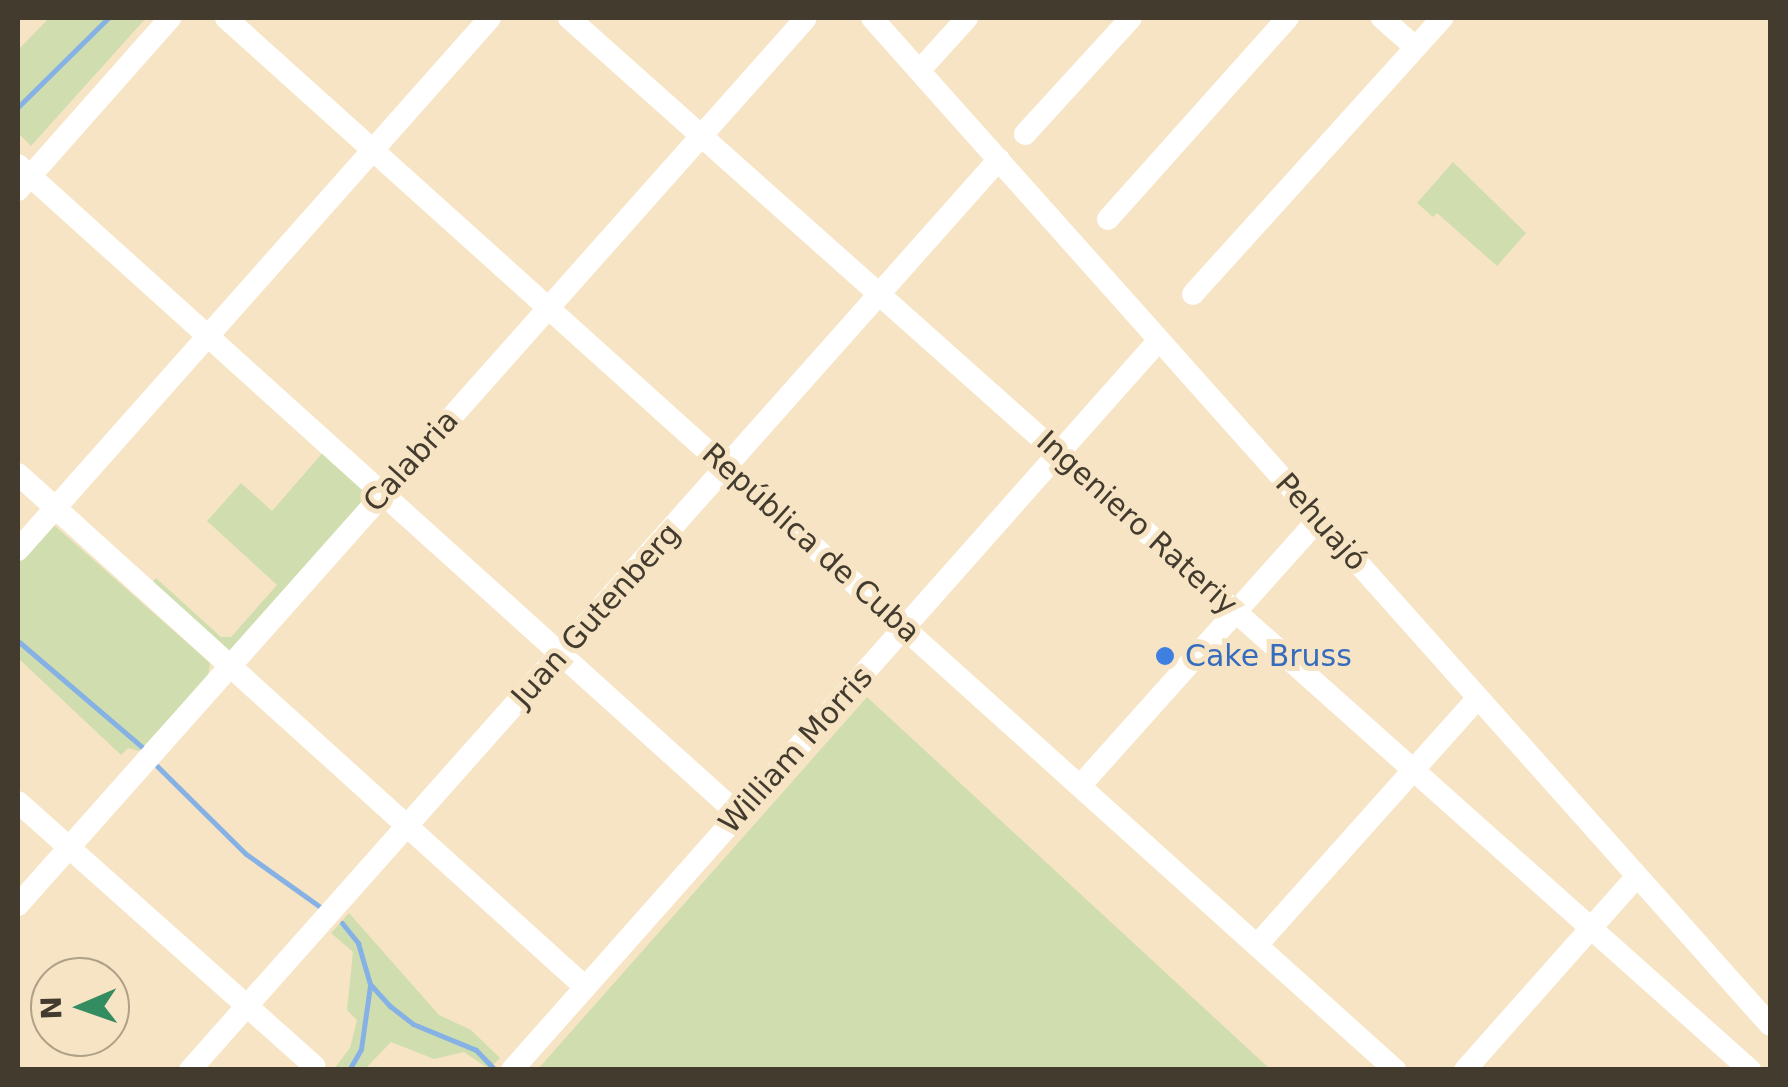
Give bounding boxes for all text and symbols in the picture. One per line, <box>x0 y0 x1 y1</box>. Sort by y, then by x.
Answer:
street label: Calabria <box>356 403 466 519</box>
street label: Ingeniero Rateriy <box>1029 423 1245 623</box>
street label: República de Cuba <box>695 436 927 650</box>
street label: Pehuajó <box>1268 466 1374 578</box>
street label: Juan Gutenberg <box>504 516 688 714</box>
place label: Cake Bruss <box>1185 638 1352 674</box>
marker: Cake Bruss <box>1154 645 1176 667</box>
street label: William Morris <box>712 659 880 841</box>
north arrow <box>30 957 130 1057</box>
text: N <box>35 996 68 1020</box>

